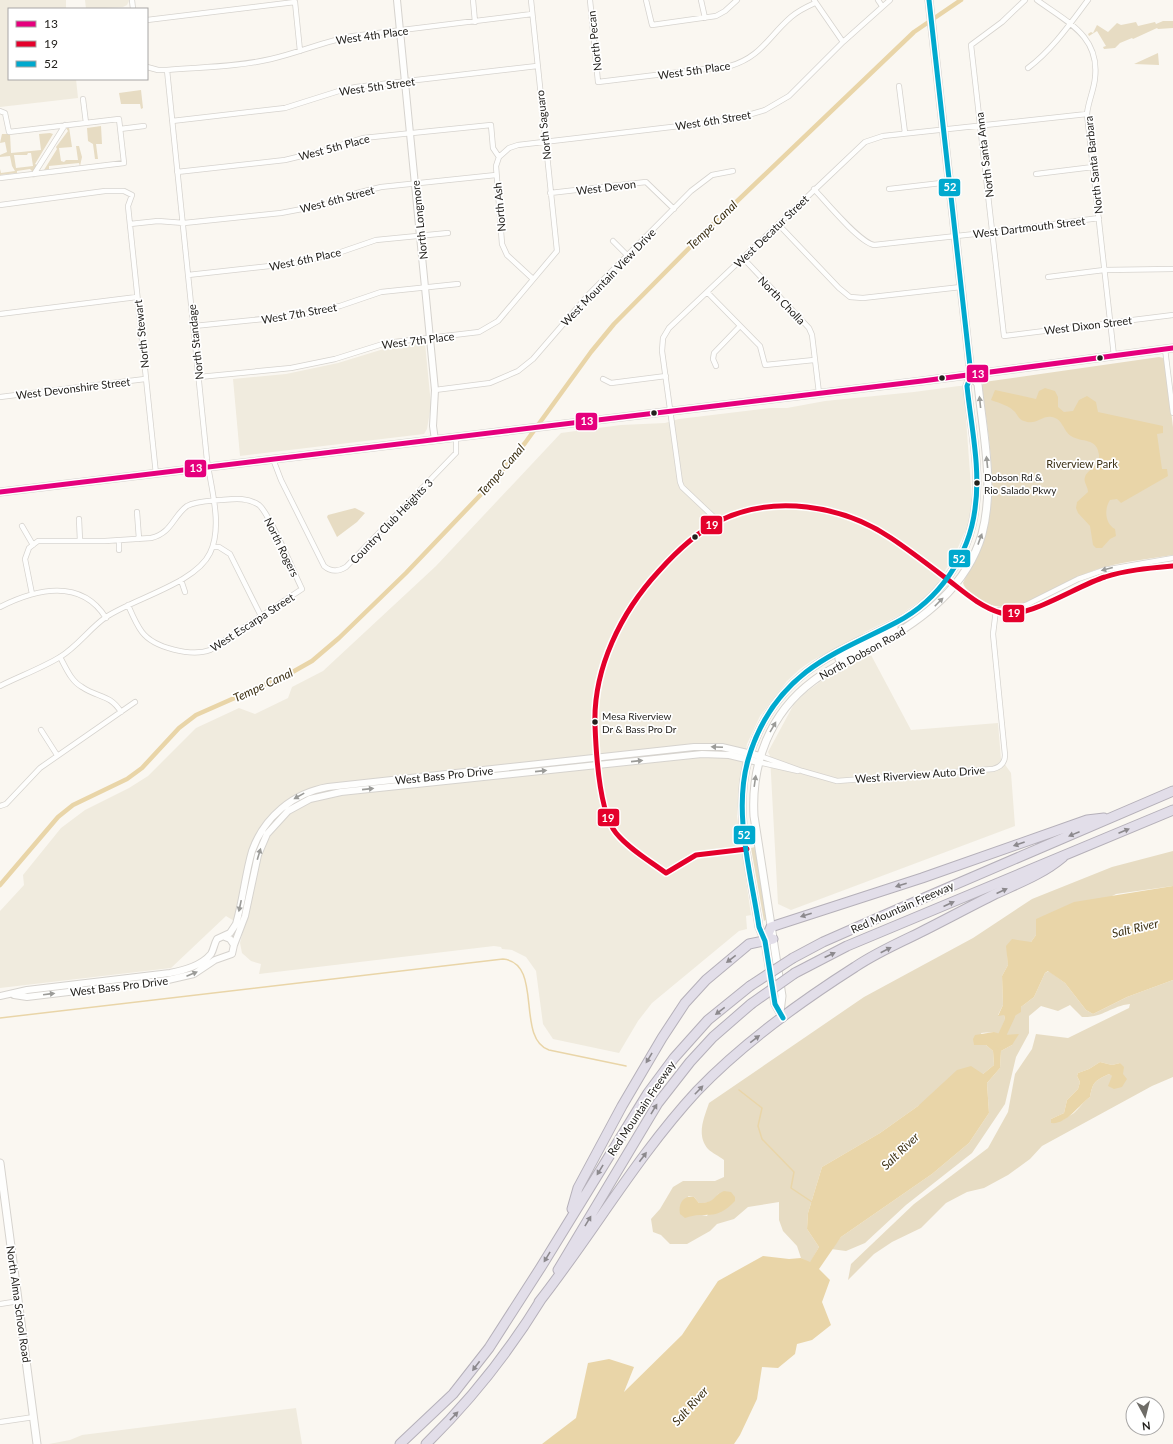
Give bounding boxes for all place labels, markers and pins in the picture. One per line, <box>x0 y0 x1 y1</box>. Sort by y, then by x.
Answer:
unlabelled marker <box>1095 353 1105 363</box>
unlabelled marker <box>937 373 947 383</box>
unlabelled marker <box>649 408 659 418</box>
place label: Dobson Rd & Rio Salado Pkwy <box>984 471 1057 496</box>
marker: Dobson Rd & Rio Salado Pkwy <box>972 478 982 488</box>
unlabelled marker <box>690 532 700 542</box>
place label: Mesa Riverview Dr & Bass Pro Dr <box>602 710 677 735</box>
marker: Mesa Riverview Dr & Bass Pro Dr <box>590 717 600 727</box>

